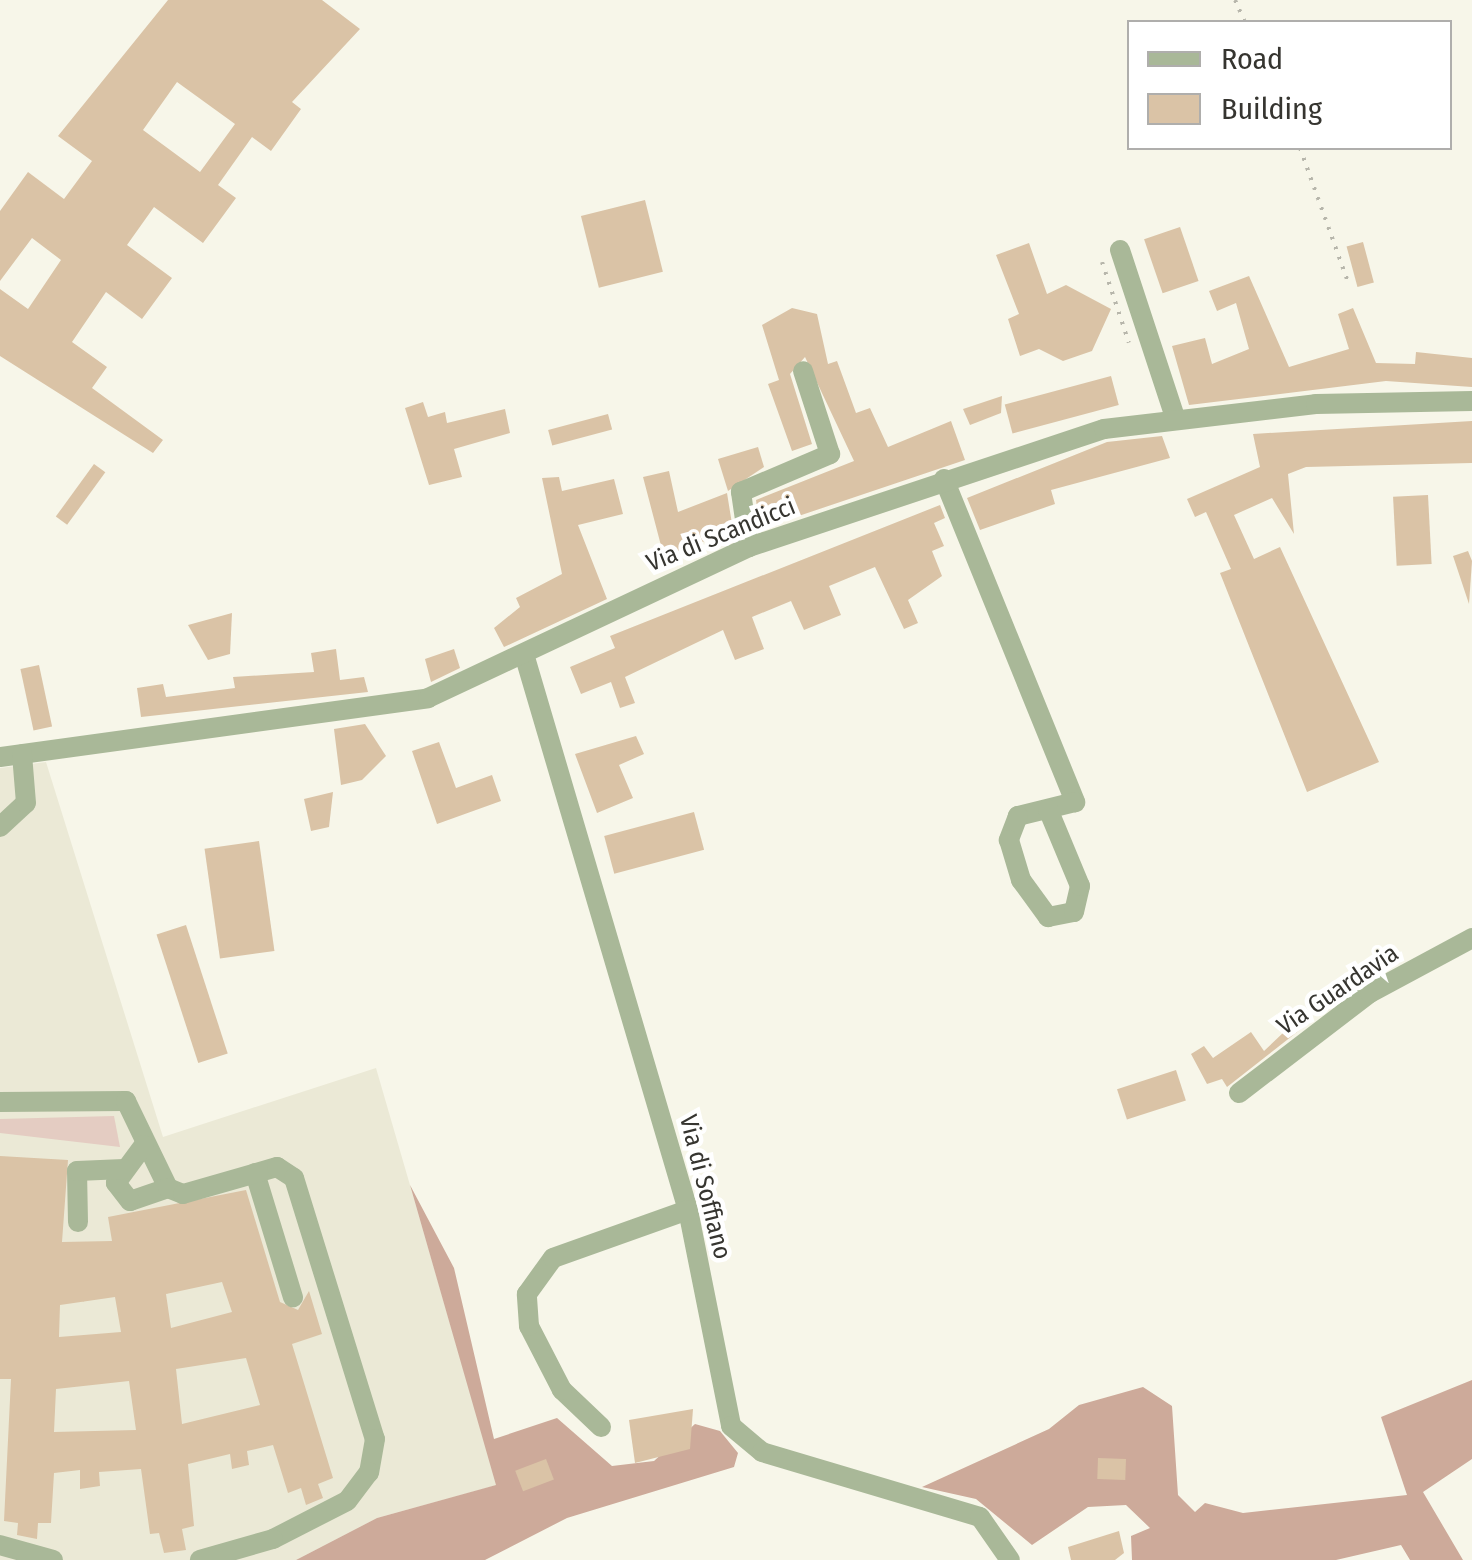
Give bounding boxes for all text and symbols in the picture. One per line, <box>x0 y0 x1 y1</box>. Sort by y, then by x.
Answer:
legend <box>1127 20 1452 150</box>
text: Road <box>1221 41 1283 77</box>
text: Building <box>1221 91 1322 127</box>
street label: Via di Scandicci <box>642 492 800 578</box>
street label: Via Guardavia <box>1272 938 1404 1042</box>
street label: Via di Soffiano <box>673 1112 737 1262</box>

